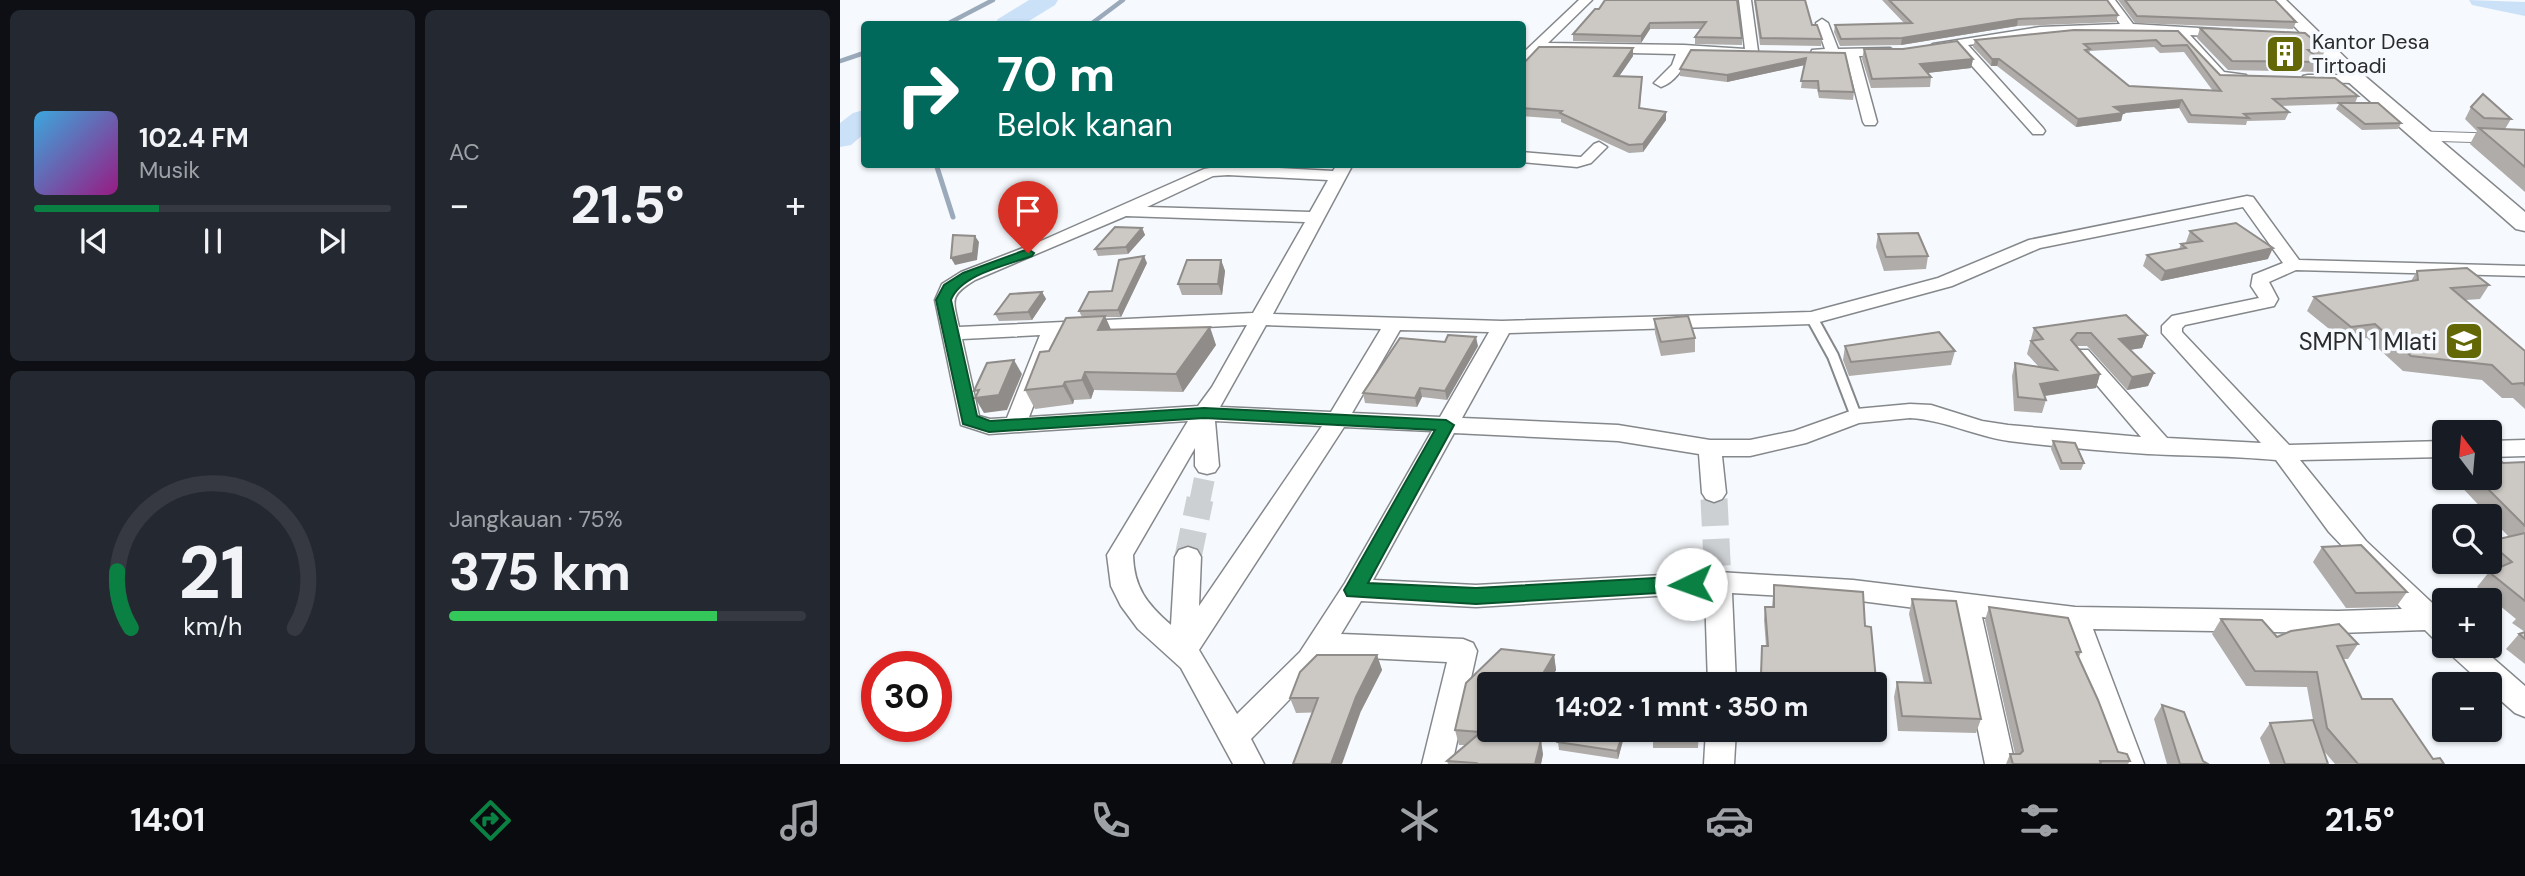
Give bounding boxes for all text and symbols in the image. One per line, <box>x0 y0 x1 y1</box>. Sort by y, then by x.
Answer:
place label: Kantor Desa Tirtoadi <box>2312 28 2429 80</box>
building icon: Kantor Desa Tirtoadi <box>2264 33 2306 75</box>
text: 70 m <box>997 42 1115 106</box>
icon: right <box>882 49 973 140</box>
text: Belok kanan <box>997 104 1173 146</box>
text: 102.4 FM <box>139 121 249 155</box>
text: AC <box>449 137 480 167</box>
text: Musik <box>139 155 200 185</box>
text: 21.5° <box>570 171 685 239</box>
text: − <box>449 180 470 230</box>
text: + <box>785 180 806 230</box>
pin <box>998 181 1058 253</box>
icon: arrive <box>1009 192 1047 230</box>
icon: previous <box>75 222 113 260</box>
icon: pause <box>194 222 232 260</box>
icon: next <box>313 222 351 260</box>
school or university icon: SMPN 1 Mlati <box>2443 320 2485 362</box>
place label: SMPN 1 Mlati <box>2299 326 2437 357</box>
north arrow <box>2432 420 2502 490</box>
map controls <box>2432 420 2502 742</box>
text: Jangkauan · 75% <box>449 504 623 534</box>
button: search <box>2432 504 2502 574</box>
text: 21 <box>178 527 247 622</box>
text: 375 km <box>449 538 631 606</box>
position arrow <box>1654 547 1728 621</box>
button: + <box>2432 588 2502 658</box>
text: km/h <box>183 610 242 643</box>
speed limit sign: 30 <box>861 651 952 742</box>
button: − <box>2432 672 2502 742</box>
text: 14:02 · 1 mnt · 350 m <box>1556 690 1808 724</box>
icon: directions <box>466 796 515 845</box>
icon: music <box>776 796 825 845</box>
icon: phone <box>1086 796 1135 845</box>
icon: climate <box>1395 796 1444 845</box>
icon: car <box>1705 796 1754 845</box>
icon: filters <box>2015 796 2064 845</box>
text: 14:01 <box>130 799 205 841</box>
text: 21.5° <box>2325 799 2395 841</box>

